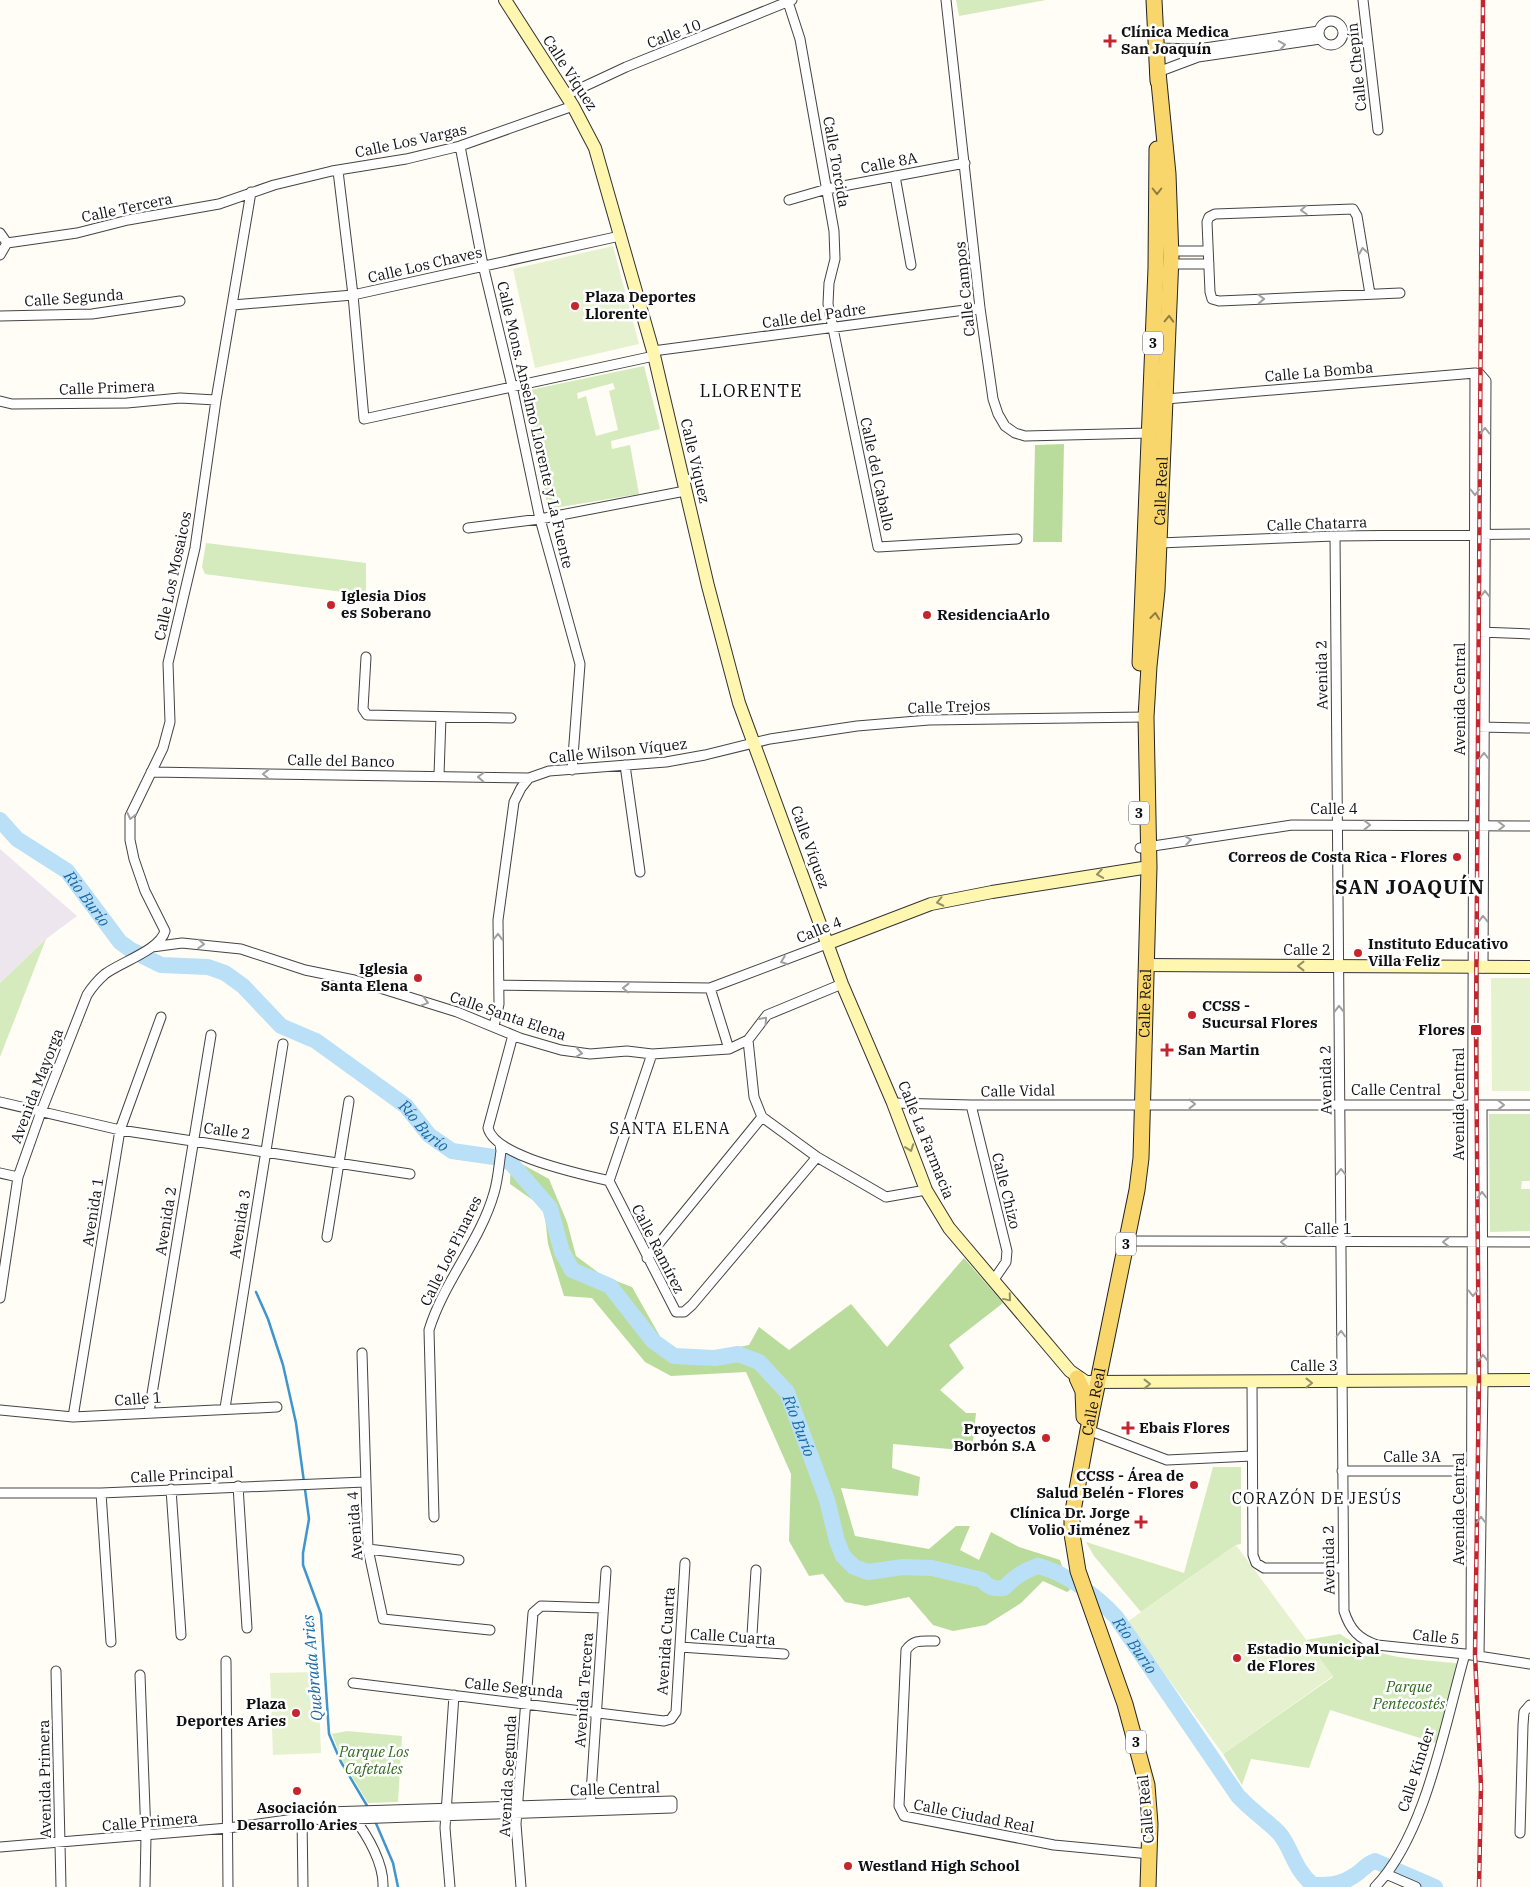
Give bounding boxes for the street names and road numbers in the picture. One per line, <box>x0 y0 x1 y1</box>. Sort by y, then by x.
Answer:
street label: Calle 10 <box>644 15 704 52</box>
street label: Calle Chepín <box>1342 21 1371 112</box>
street label: Calle Víquez <box>539 31 602 114</box>
street label: Calle Torcida <box>819 115 854 209</box>
street label: Calle Los Vargas <box>353 119 469 162</box>
street label: Calle 8A <box>859 148 920 177</box>
street label: Calle Tercera <box>80 189 174 226</box>
street label: Calle Campos <box>950 241 979 338</box>
street label: Calle Los Chaves <box>366 242 484 287</box>
street label: Calle Mons. Anselmo Llorente y La Fuente <box>493 279 578 570</box>
street label: Calle Segunda <box>24 285 124 310</box>
street label: Calle del Padre <box>761 299 867 332</box>
road number: 3 <box>1143 332 1163 354</box>
street label: Calle La Bomba <box>1264 357 1374 386</box>
street label: Calle Primera <box>59 376 155 399</box>
street label: Calle del Caballo <box>856 415 899 533</box>
street label: Calle Víquez <box>676 417 714 505</box>
street label: Calle Real <box>1150 456 1172 526</box>
street label: Calle Los Mosaicos <box>150 510 195 642</box>
street label: Calle Chatarra <box>1266 512 1367 535</box>
street label: Avenida 2 <box>1311 640 1332 710</box>
street label: Avenida Central <box>1450 643 1469 755</box>
street label: Calle Trejos <box>907 696 991 717</box>
street label: Calle Wilson Víquez <box>548 734 688 767</box>
street label: Calle del Banco <box>287 750 395 771</box>
street label: Calle 4 <box>1310 799 1358 818</box>
road number: 3 <box>1129 801 1149 824</box>
street label: Calle Víquez <box>787 803 834 891</box>
street label: Calle 4 <box>793 912 844 947</box>
street label: Calle 2 <box>1283 940 1331 959</box>
street label: Calle Real <box>1134 969 1155 1038</box>
street label: Calle Santa Elena <box>447 987 569 1044</box>
street label: Avenida Mayorga <box>6 1026 67 1146</box>
street label: Avenida 2 <box>1315 1045 1336 1115</box>
street label: Avenida Central <box>1449 1048 1468 1160</box>
street label: Calle La Farmacia <box>894 1078 959 1202</box>
street label: Calle Vidal <box>981 1080 1055 1101</box>
street label: Calle Central <box>1351 1080 1441 1099</box>
street label: Calle 2 <box>202 1118 252 1143</box>
street label: Calle Chizo <box>988 1151 1025 1231</box>
street label: Avenida 1 <box>78 1176 107 1248</box>
street label: Avenida 2 <box>151 1185 180 1257</box>
street label: Avenida 3 <box>225 1188 254 1260</box>
street label: Calle Los Pinares <box>416 1193 485 1309</box>
street label: Calle Ramírez <box>628 1201 689 1297</box>
street label: Calle 1 <box>1304 1219 1352 1238</box>
road number: 3 <box>1116 1232 1136 1256</box>
street label: Calle 3 <box>1290 1356 1338 1375</box>
street label: Calle Real <box>1077 1366 1110 1437</box>
street label: Calle 1 <box>114 1387 162 1410</box>
street label: Calle 3A <box>1383 1447 1441 1466</box>
street label: Avenida Central <box>1449 1453 1468 1565</box>
street label: Calle Principal <box>130 1462 234 1487</box>
street label: Avenida 4 <box>343 1490 366 1562</box>
street label: Avenida 2 <box>1318 1525 1339 1595</box>
street label: Avenida Cuarta <box>652 1586 679 1696</box>
street label: Calle Cuarta <box>690 1624 776 1649</box>
street label: Calle 5 <box>1412 1625 1461 1648</box>
street label: Avenida Tercera <box>570 1632 597 1748</box>
street label: Calle Segunda <box>464 1673 565 1702</box>
street label: Avenida Segunda <box>495 1714 520 1837</box>
street label: Avenida Primera <box>34 1720 55 1839</box>
street label: Calle Kinder <box>1393 1725 1438 1814</box>
road number: 3 <box>1126 1730 1146 1754</box>
street label: Calle Real <box>1133 1774 1158 1844</box>
street label: Calle Central <box>570 1777 660 1800</box>
street label: Calle Ciudad Real <box>912 1794 1036 1837</box>
street label: Calle Primera <box>101 1808 199 1835</box>

